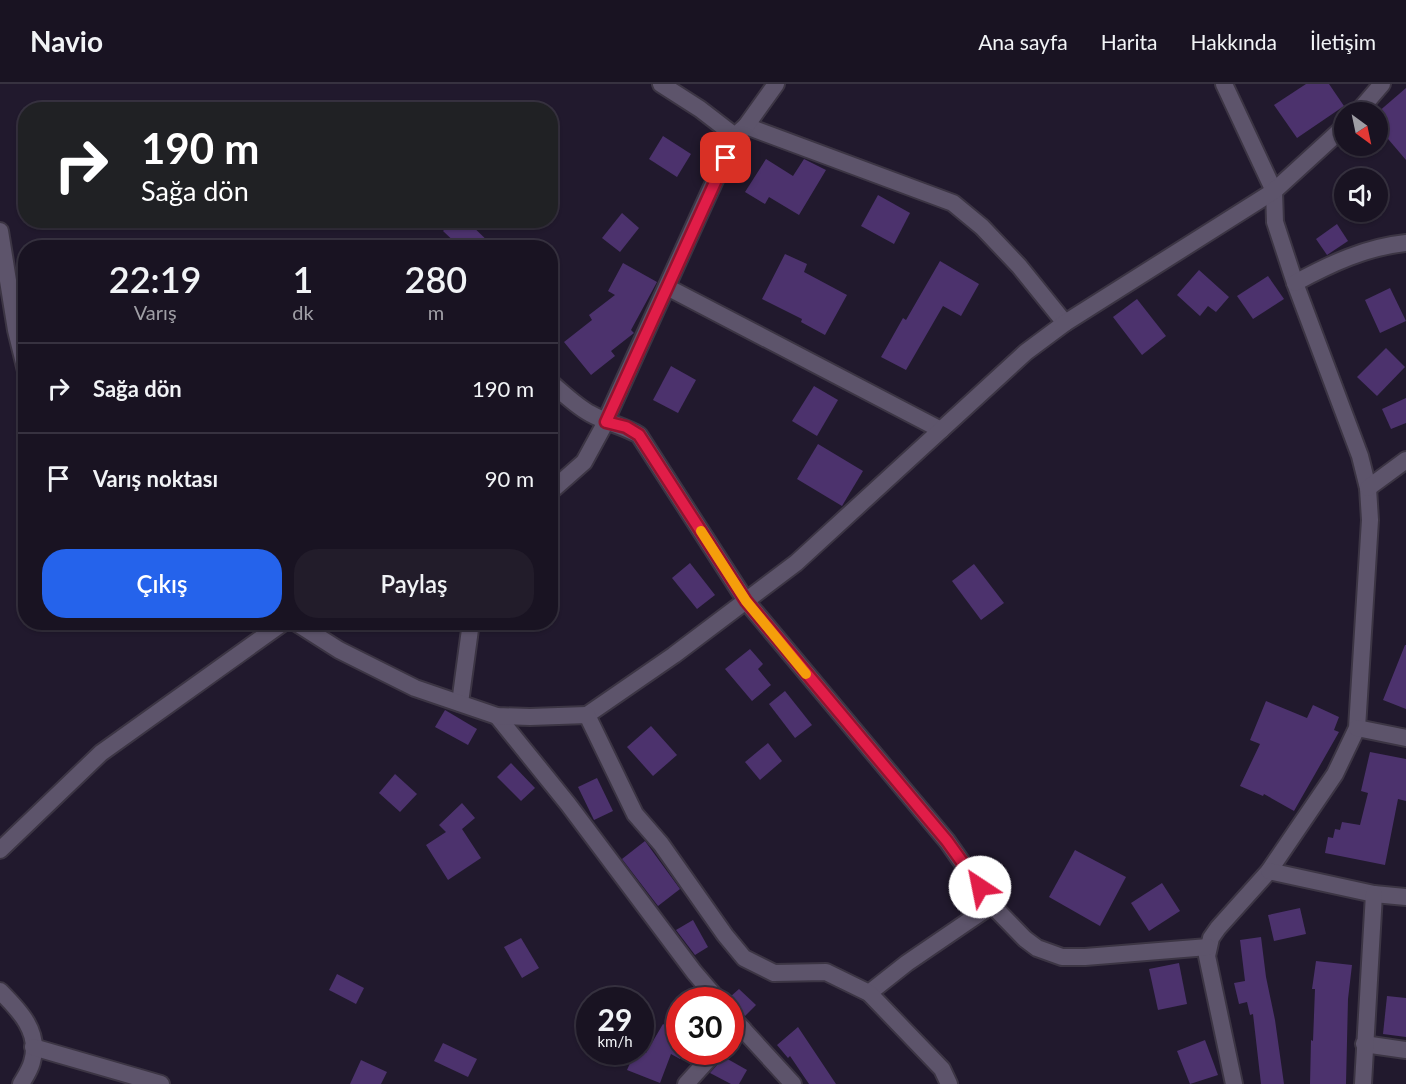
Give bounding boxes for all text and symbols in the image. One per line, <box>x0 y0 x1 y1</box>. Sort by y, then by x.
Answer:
text: Navio <box>30 24 103 58</box>
text: Ana sayfa <box>978 29 1068 54</box>
text: Harita <box>1101 29 1157 54</box>
text: Hakkında <box>1190 29 1277 54</box>
text: İletişim <box>1310 29 1376 54</box>
north arrow <box>1334 102 1388 156</box>
map controls <box>1334 102 1388 222</box>
text: 190 m <box>141 123 259 173</box>
icon: right <box>42 126 120 204</box>
pin <box>700 132 751 183</box>
icon: arrive <box>709 141 742 174</box>
button: sound <box>1334 168 1388 222</box>
text: Sağa dön <box>141 174 249 207</box>
text: 22:19 <box>109 257 202 301</box>
text: 1 <box>293 257 313 301</box>
text: 280 <box>405 257 467 301</box>
text: Varış <box>134 300 177 324</box>
text: dk <box>292 300 314 324</box>
text: m <box>428 300 444 324</box>
icon: right <box>42 372 75 405</box>
text: Sağa dön <box>93 375 182 402</box>
text: 190 m <box>472 375 534 402</box>
icon: arrive <box>42 462 75 495</box>
text: Varış noktası <box>93 465 218 492</box>
text: 90 m <box>485 465 534 492</box>
button: Çıkış <box>42 549 282 618</box>
button: Paylaş <box>294 549 534 618</box>
position arrow <box>948 855 1012 919</box>
speed limit sign: 30 <box>666 987 744 1065</box>
text: 29 <box>598 1001 632 1037</box>
text: km/h <box>597 1032 633 1050</box>

